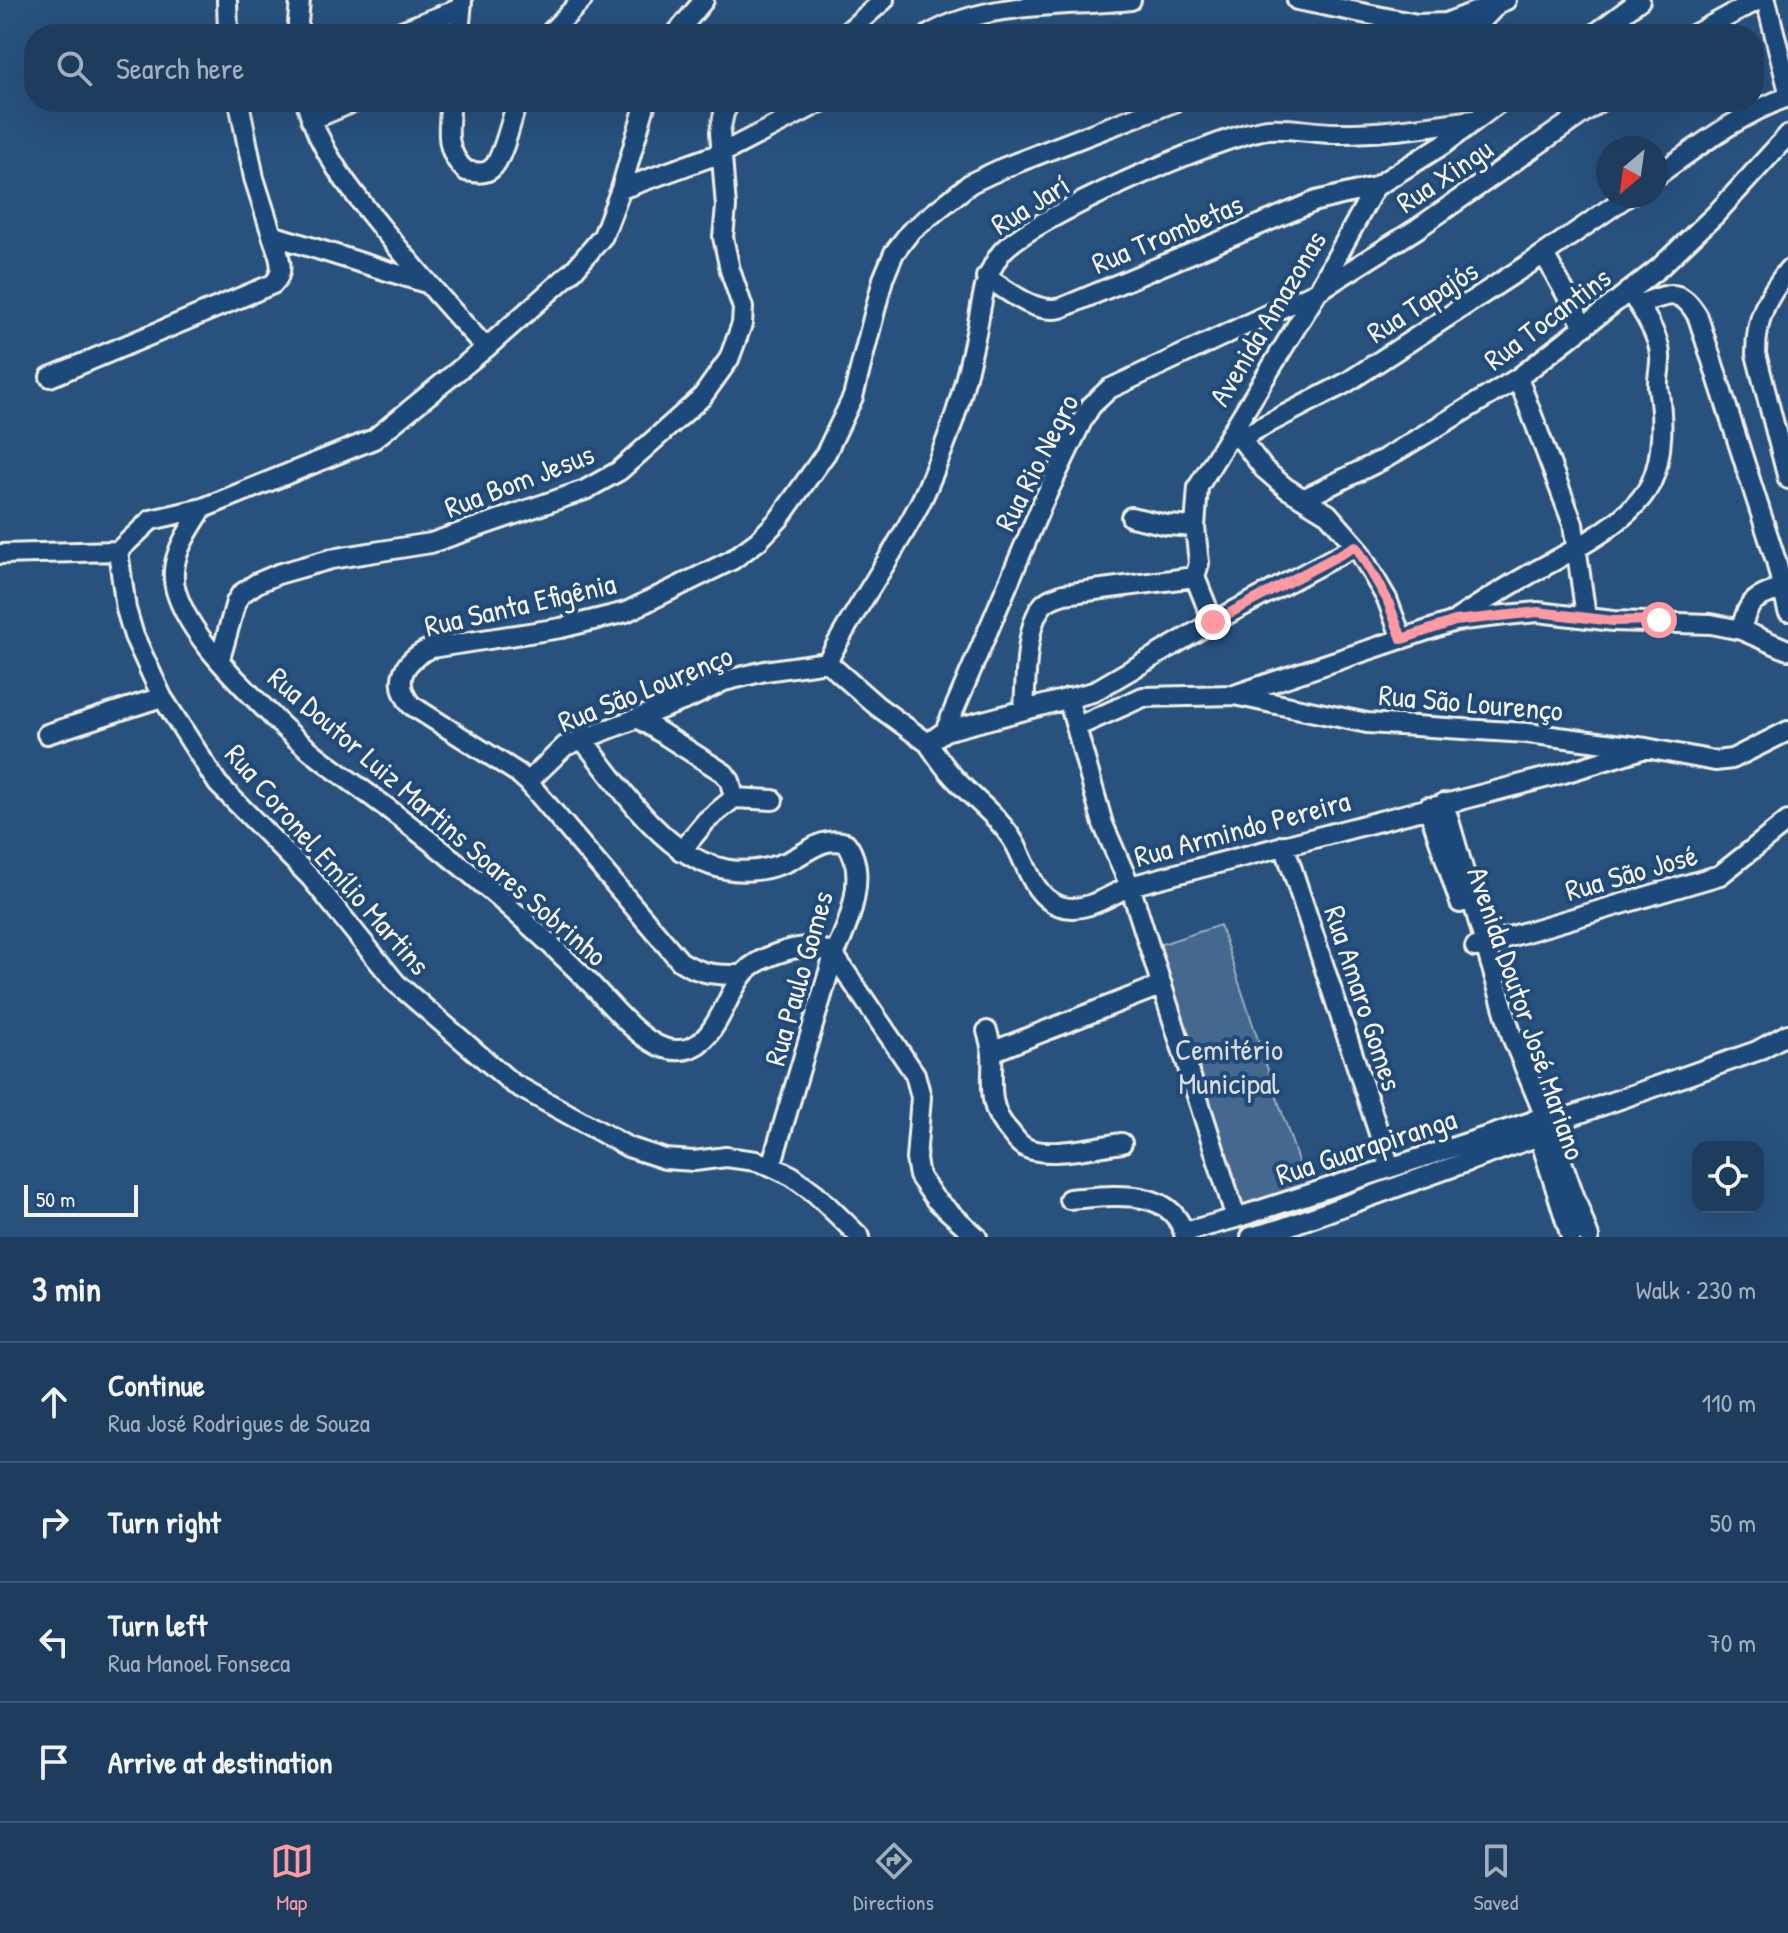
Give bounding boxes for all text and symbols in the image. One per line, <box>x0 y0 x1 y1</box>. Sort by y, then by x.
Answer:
search box <box>24 24 1764 112</box>
icon: search <box>52 46 96 90</box>
text: Search here <box>116 48 244 88</box>
street label: Rua Xingu <box>1388 128 1500 222</box>
north arrow <box>1596 136 1668 208</box>
street label: Rua Jarí <box>983 164 1077 244</box>
street label: Rua Trombetas <box>1085 183 1249 283</box>
street label: Avenida Amazonas <box>1199 223 1335 413</box>
street label: Rua Tapajós <box>1359 250 1485 352</box>
street label: Rua Tocantins <box>1475 257 1619 379</box>
street label: Rua Rio Negro <box>984 387 1088 537</box>
street label: Rua Bom Jesus <box>439 433 599 527</box>
street label: Rua Santa Efigênia <box>421 563 620 645</box>
route start <box>1641 602 1677 638</box>
route end <box>1195 604 1231 640</box>
street label: Rua São Lourenço <box>552 635 738 741</box>
street label: Rua Doutor Luiz Martins Soares Sobrinho <box>260 657 616 975</box>
street label: Rua São Lourenço <box>1377 674 1565 730</box>
street label: Rua Coronel Emílio Martins <box>216 735 440 983</box>
street label: Rua Armindo Pereira <box>1130 780 1354 876</box>
street label: Rua São José <box>1560 834 1702 910</box>
street label: Avenida Doutor José Mariano <box>1458 861 1596 1165</box>
street label: Rua Paulo Gomes <box>754 886 842 1070</box>
street label: Rua Amaro Gomes <box>1315 901 1413 1095</box>
park label: Cemitério Municipal <box>1175 1029 1283 1103</box>
street label: Rua Guarapiranga <box>1271 1098 1461 1194</box>
map controls <box>1692 1141 1764 1213</box>
button: locate <box>1692 1141 1764 1213</box>
scale bar <box>24 1181 138 1217</box>
text: 50 m <box>36 1184 75 1214</box>
text: 3 min <box>32 1266 101 1312</box>
text: Walk · 230 m <box>1636 1272 1756 1307</box>
text: Continue <box>108 1365 205 1405</box>
icon: ahead <box>32 1380 76 1424</box>
text: 110 m <box>1702 1385 1756 1420</box>
text: Rua José Rodrigues de Souza <box>108 1405 370 1440</box>
icon: right <box>32 1500 76 1544</box>
text: Turn right <box>108 1502 221 1542</box>
text: 50 m <box>1710 1505 1756 1540</box>
text: Turn left <box>108 1605 207 1645</box>
icon: left <box>32 1620 76 1664</box>
text: 70 m <box>1708 1625 1756 1660</box>
text: Rua Manoel Fonseca <box>108 1645 290 1680</box>
icon: arrive <box>32 1740 76 1784</box>
text: Arrive at destination <box>108 1742 333 1782</box>
tab: Map <box>270 1839 314 1917</box>
tab: Directions <box>853 1839 934 1917</box>
tab: Saved <box>1473 1839 1518 1917</box>

